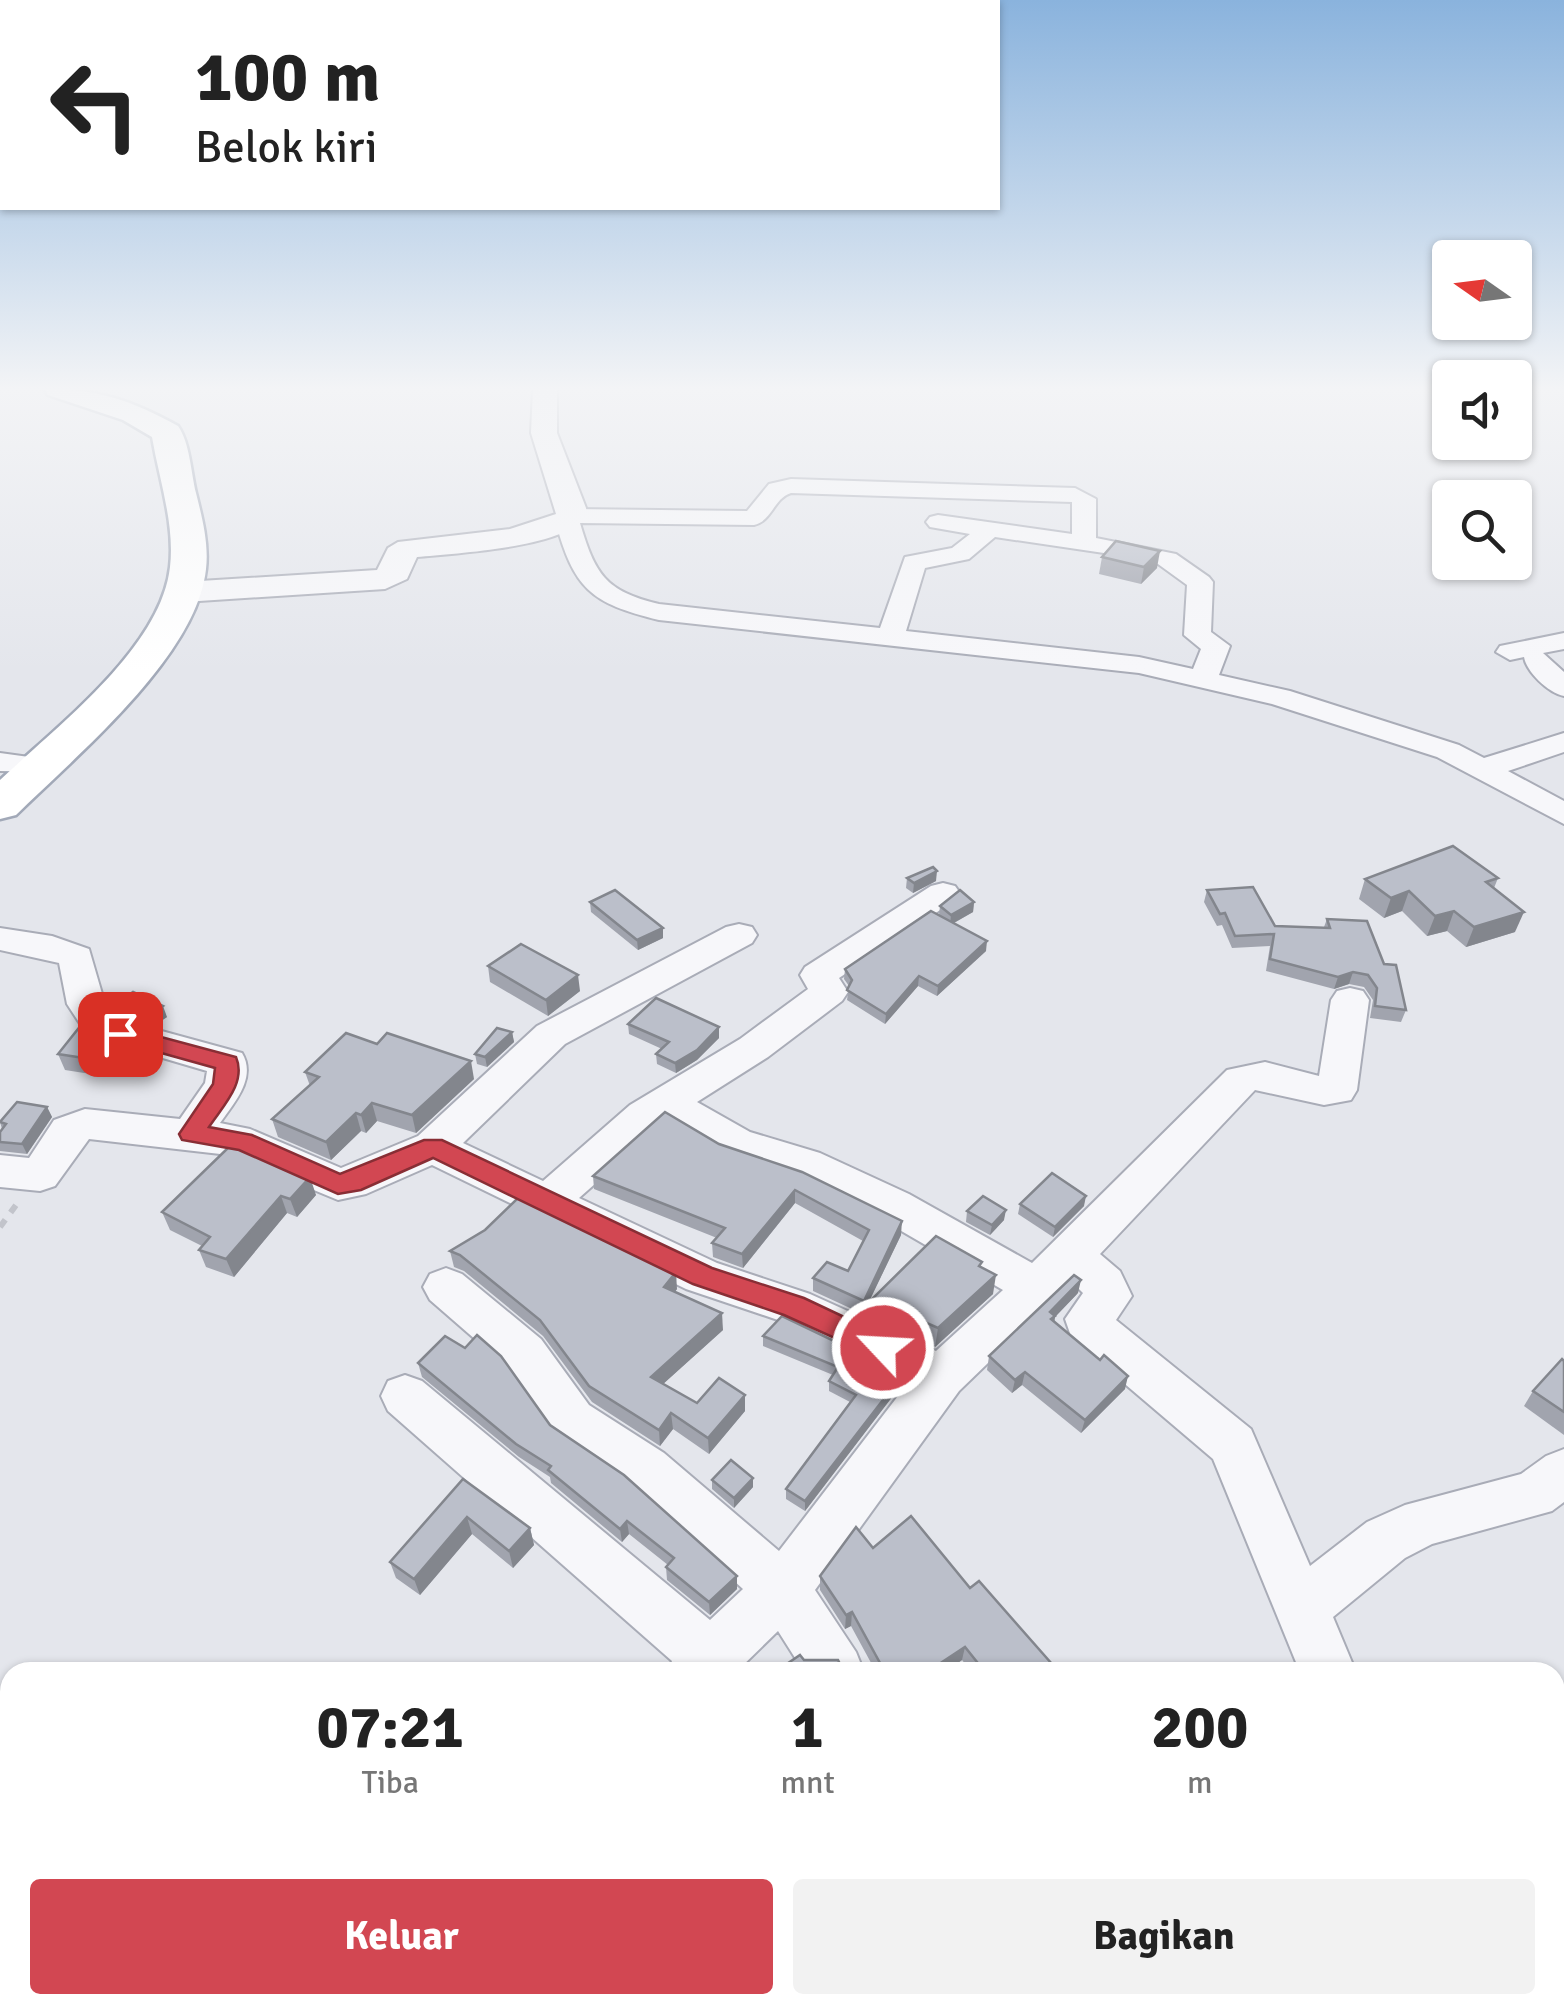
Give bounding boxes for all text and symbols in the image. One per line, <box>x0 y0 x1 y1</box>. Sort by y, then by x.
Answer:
text: 100 m <box>195 34 380 120</box>
icon: left <box>30 40 160 170</box>
text: Belok kiri <box>195 120 377 175</box>
north arrow <box>1432 240 1532 340</box>
map controls <box>1432 240 1532 580</box>
button: sound <box>1432 360 1532 460</box>
button: search <box>1432 480 1532 580</box>
pin <box>78 992 163 1077</box>
icon: arrive <box>93 1007 148 1062</box>
position arrow <box>831 1296 935 1400</box>
text: 07:21 <box>317 1691 464 1765</box>
text: 1 <box>791 1691 824 1765</box>
text: 200 <box>1151 1691 1248 1765</box>
text: Tiba <box>361 1763 419 1802</box>
text: mnt <box>780 1763 835 1802</box>
text: m <box>1187 1763 1213 1802</box>
button: Keluar <box>30 1879 773 1994</box>
button: Bagikan <box>793 1879 1535 1994</box>

